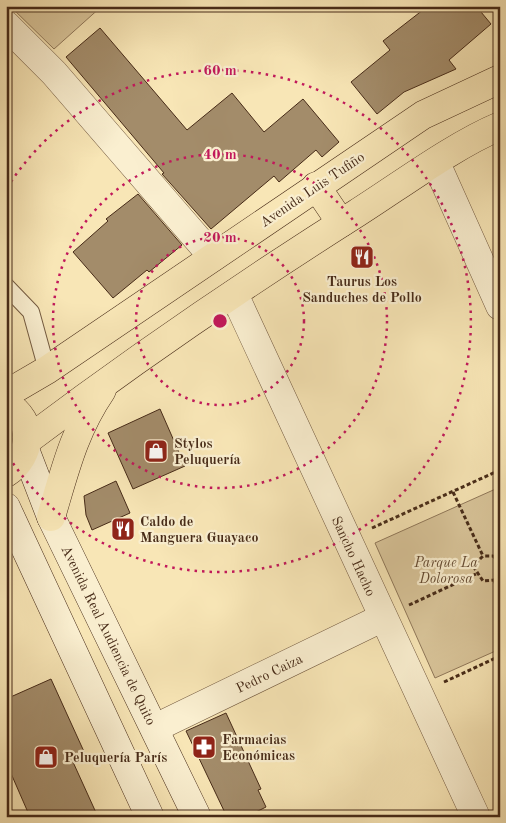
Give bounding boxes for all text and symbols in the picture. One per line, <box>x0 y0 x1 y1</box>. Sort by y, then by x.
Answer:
text: 60 m <box>203 64 237 79</box>
text: 40 m <box>203 148 237 163</box>
street label: Avenida Luis Tufiño <box>258 150 367 230</box>
text: 20 m <box>203 231 237 246</box>
restaurant icon: Taurus Los Sanduches de Pollo <box>349 244 375 270</box>
place label: Taurus Los Sanduches de Pollo <box>302 275 422 305</box>
centre of rings <box>211 312 229 330</box>
place label: Stylos Peluquería <box>174 437 241 467</box>
shop icon: Stylos Peluquería <box>143 438 169 464</box>
street label: Sancho Hacho <box>329 514 378 599</box>
place label: Caldo de Manguera Guayaco <box>140 515 259 545</box>
restaurant icon: Caldo de Manguera Guayaco <box>110 516 136 542</box>
street label: Avenida Real Audiencia de Quito <box>58 543 158 728</box>
park label: Parque La Dolorosa <box>413 556 478 586</box>
street label: Pedro Caiza <box>234 652 305 696</box>
place label: Farmacias Económicas <box>222 733 295 763</box>
pharmacy icon: Farmacias Económicas <box>191 734 217 760</box>
shop icon: Peluquería París <box>33 744 59 770</box>
place label: Peluquería París <box>64 751 167 765</box>

